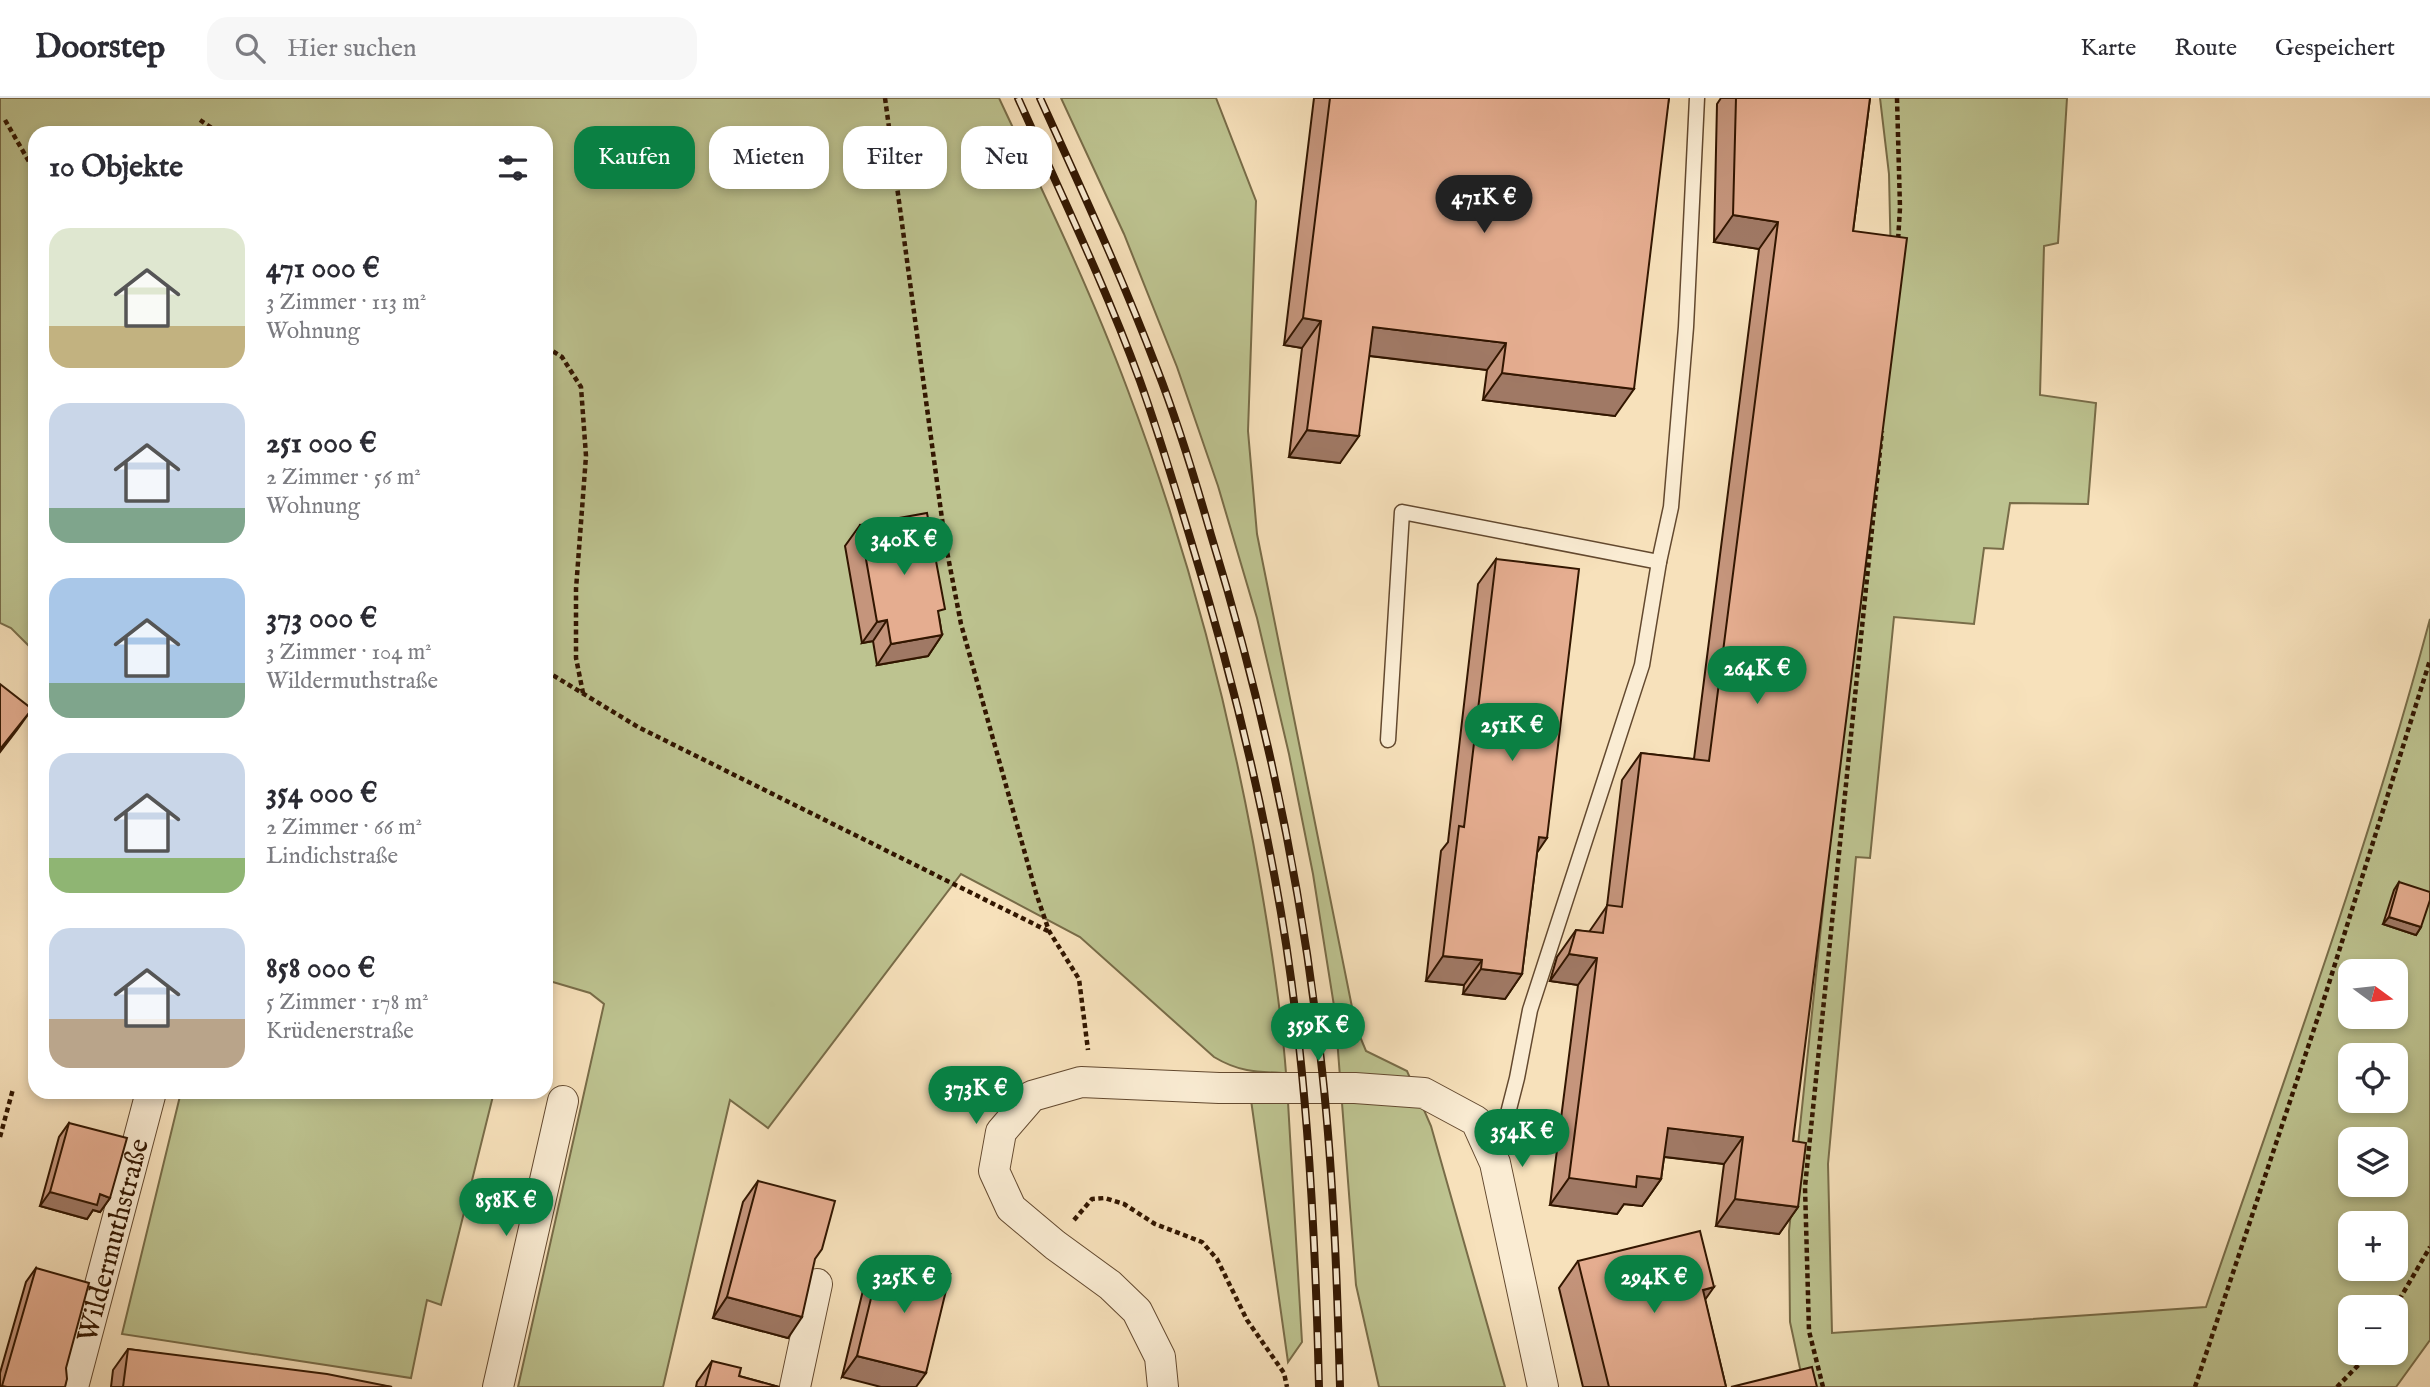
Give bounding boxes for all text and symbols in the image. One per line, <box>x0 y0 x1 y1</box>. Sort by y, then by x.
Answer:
search box <box>207 17 697 80</box>
text: Doorstep <box>35 27 165 69</box>
icon: search <box>231 29 269 67</box>
text: Hier suchen <box>287 32 417 65</box>
text: Karte <box>2081 33 2136 64</box>
text: Route <box>2174 33 2237 64</box>
text: Gespeichert <box>2275 33 2395 64</box>
chip: Kaufen <box>574 126 695 189</box>
chip: Mieten <box>709 126 829 189</box>
chip: Filter <box>843 126 947 189</box>
chip: Neu <box>961 126 1052 189</box>
text: 10 Objekte <box>49 149 183 187</box>
icon: filters <box>494 149 532 187</box>
pin: 471K € <box>1427 176 1541 235</box>
text: 471K € <box>1451 183 1517 212</box>
text: 471 000 € <box>266 250 380 288</box>
icon: home <box>105 256 189 340</box>
text: 3 Zimmer · 113 m² <box>266 288 426 317</box>
text: Wohnung <box>266 317 360 346</box>
text: 251 000 € <box>266 425 377 463</box>
icon: home <box>105 431 189 515</box>
text: 2 Zimmer · 56 m² <box>266 463 421 492</box>
text: Wohnung <box>266 492 360 521</box>
pin: 340K € <box>847 518 961 577</box>
text: 340K € <box>871 525 937 554</box>
text: 373 000 € <box>266 600 377 638</box>
icon: home <box>105 606 189 690</box>
text: 3 Zimmer · 104 m² <box>266 638 432 667</box>
pin: 264K € <box>1700 646 1814 706</box>
text: 264K € <box>1724 654 1790 683</box>
text: Wildermuthstraße <box>266 667 438 696</box>
pin: 251K € <box>1455 704 1569 763</box>
text: 251K € <box>1481 711 1543 740</box>
text: 354 000 € <box>266 775 378 813</box>
icon: home <box>105 781 189 865</box>
text: 2 Zimmer · 66 m² <box>266 813 422 842</box>
text: Lindichstraße <box>266 842 398 871</box>
text: 858 000 € <box>266 950 375 988</box>
icon: home <box>105 956 189 1040</box>
north arrow <box>2338 959 2408 1029</box>
map controls <box>2338 959 2408 1365</box>
text: 5 Zimmer · 178 m² <box>266 988 429 1017</box>
pin: 359K € <box>1261 1004 1375 1063</box>
text: 359K € <box>1287 1011 1349 1040</box>
text: Krüdenerstraße <box>266 1017 414 1046</box>
button: locate <box>2338 1043 2408 1113</box>
pin: 373K € <box>919 1066 1033 1126</box>
text: 373K € <box>944 1074 1008 1103</box>
pin: 354K € <box>1465 1110 1579 1169</box>
text: 354K € <box>1490 1117 1554 1146</box>
button: layers <box>2338 1127 2408 1197</box>
street label: Wildermuthstraße <box>71 1135 158 1346</box>
pin: 858K € <box>449 1178 563 1238</box>
text: 858K € <box>475 1186 537 1215</box>
button: + <box>2338 1211 2408 1281</box>
pin: 325K € <box>847 1256 961 1315</box>
pin: 294K € <box>1597 1256 1711 1315</box>
text: 325K € <box>873 1263 935 1292</box>
text: 294K € <box>1620 1263 1688 1292</box>
button: − <box>2338 1295 2408 1365</box>

